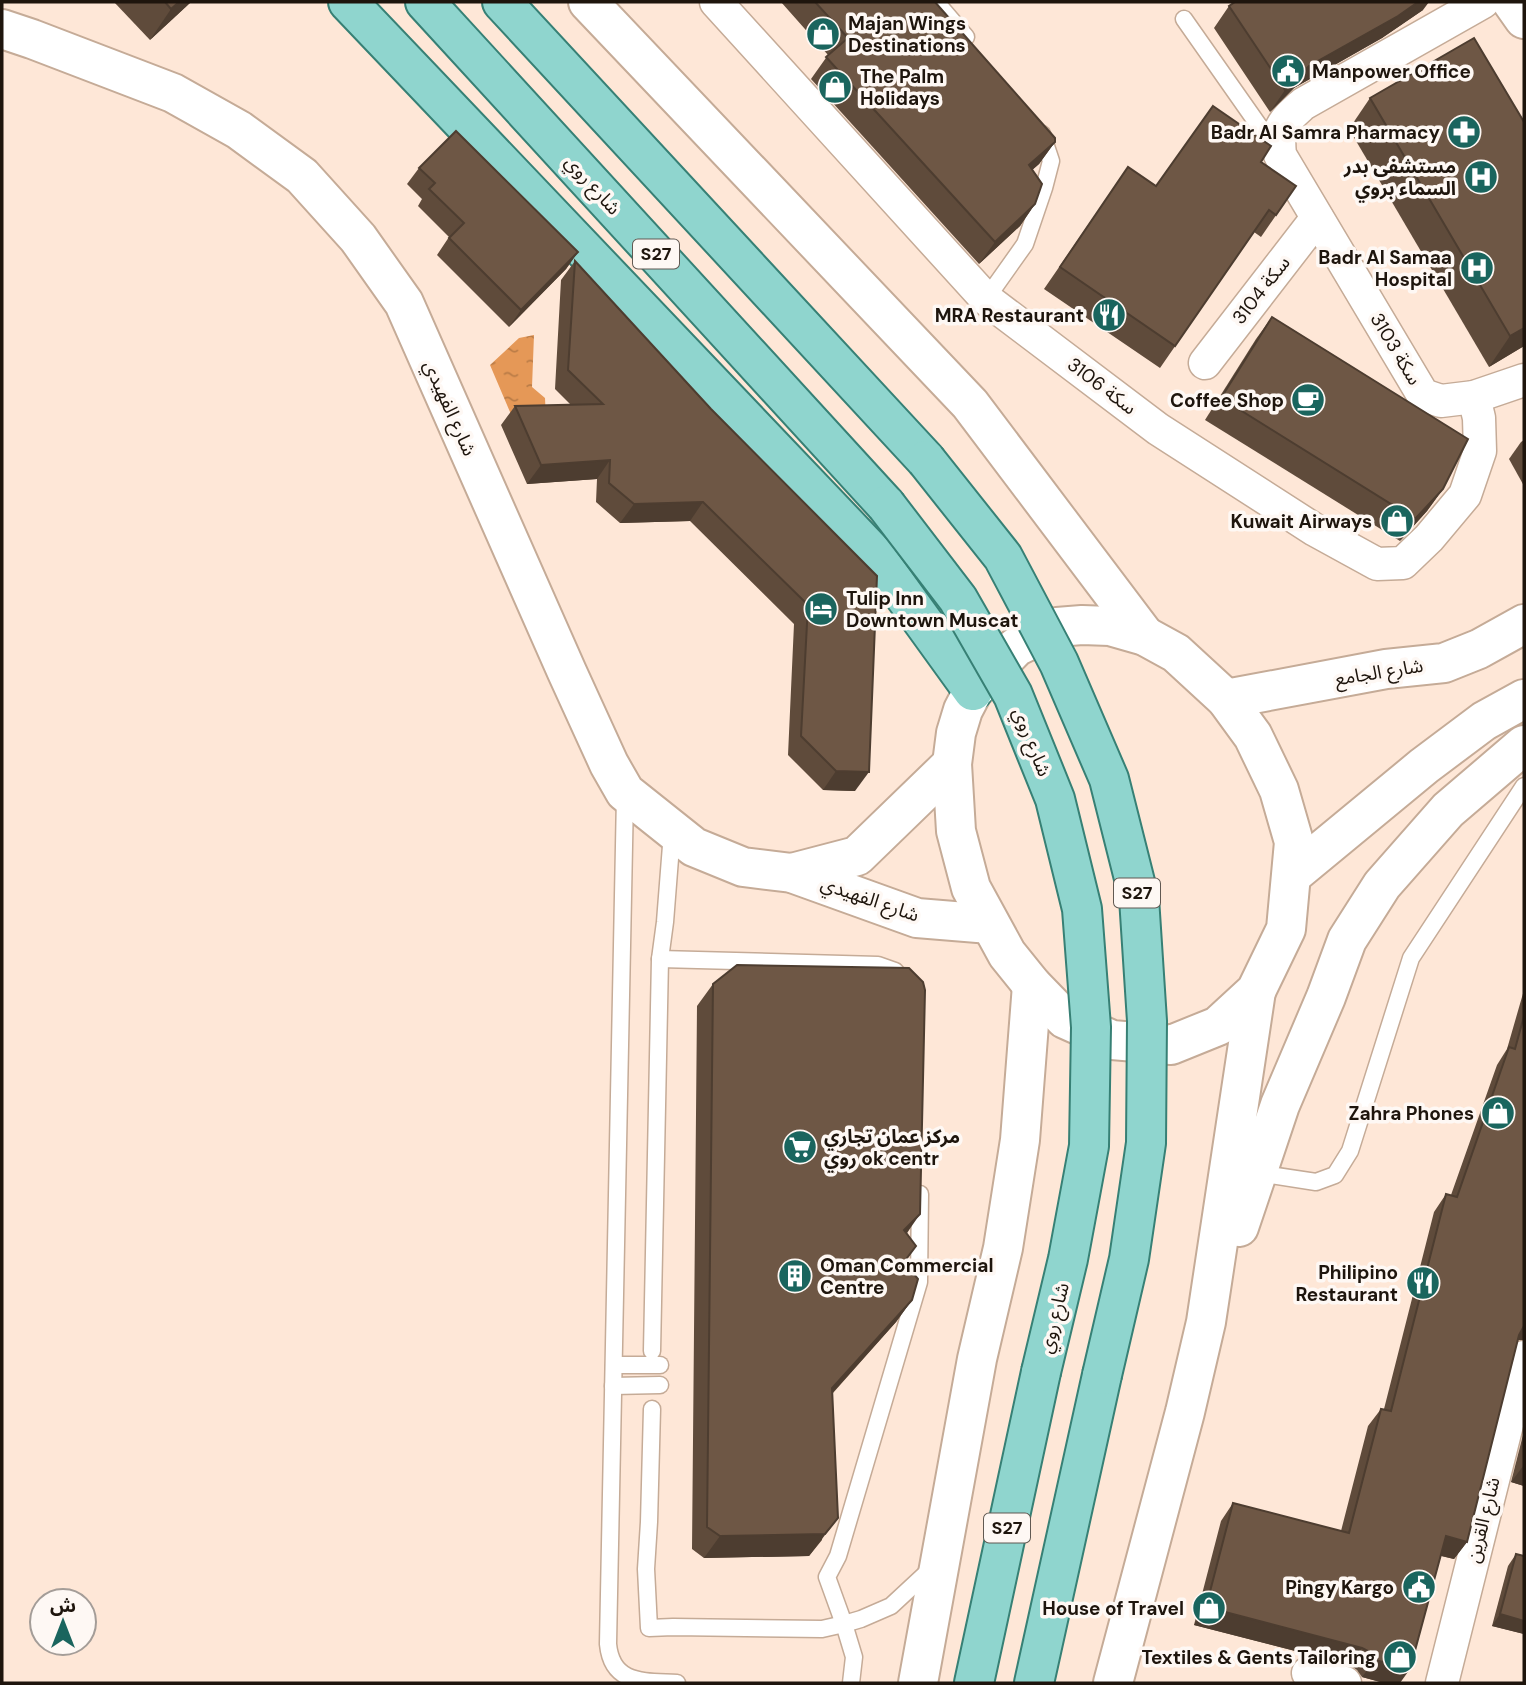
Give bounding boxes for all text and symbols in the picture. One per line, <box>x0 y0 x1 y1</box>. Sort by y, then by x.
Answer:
place label: Majan Wings Destinations <box>848 11 966 58</box>
shop icon: Majan Wings Destinations <box>804 15 842 53</box>
public building icon: Manpower Office <box>1269 52 1307 90</box>
place label: Manpower Office <box>1312 59 1471 84</box>
place label: The Palm Holidays <box>860 64 944 111</box>
shop icon: The Palm Holidays <box>816 68 854 106</box>
pharmacy icon: Badr Al Samra Pharmacy <box>1445 113 1483 151</box>
place label: Badr Al Samra Pharmacy <box>1211 120 1441 145</box>
street label: شارع روي <box>558 150 626 222</box>
place label: مستشفى بدر السماء بروي <box>1343 154 1456 203</box>
hospital icon: مستشفى بدر السماء بروي <box>1462 158 1500 196</box>
road number: S27 <box>633 240 679 268</box>
place label: Badr Al Samaa Hospital <box>1318 245 1452 292</box>
hospital icon: Badr Al Samaa Hospital <box>1458 249 1496 287</box>
street label: سكة 3104 <box>1226 251 1296 329</box>
restaurant icon: MRA Restaurant <box>1090 296 1128 334</box>
place label: MRA Restaurant <box>935 303 1084 328</box>
street label: سكة 3103 <box>1365 308 1427 390</box>
street label: سكة 3106 <box>1062 352 1142 420</box>
street label: شارع الفهيدي <box>416 356 482 461</box>
cafe icon: Coffee Shop <box>1289 381 1327 419</box>
place label: Coffee Shop <box>1170 388 1284 413</box>
shop icon: Kuwait Airways <box>1378 502 1416 540</box>
place label: Kuwait Airways <box>1230 509 1372 534</box>
place label: Tulip Inn Downtown Muscat <box>846 586 1018 633</box>
hotel icon: Tulip Inn Downtown Muscat <box>802 590 840 628</box>
street label: شارع الجامع <box>1333 653 1425 693</box>
street label: شارع روي <box>1005 704 1057 781</box>
street label: شارع الفهيدي <box>817 871 922 930</box>
road number: S27 <box>1114 878 1160 908</box>
shop icon: Zahra Phones <box>1479 1094 1517 1132</box>
place label: Zahra Phones <box>1349 1101 1474 1126</box>
place label: مركز عمان تجاري روي ok centr <box>824 1124 960 1173</box>
supermarket icon: مركز عمان تجاري روي ok centr <box>781 1128 819 1166</box>
place label: Oman Commercial Centre <box>820 1253 993 1300</box>
building icon: Oman Commercial Centre <box>776 1257 814 1295</box>
place label: Philipino Restaurant <box>1295 1260 1398 1307</box>
restaurant icon: Philipino Restaurant <box>1404 1264 1442 1302</box>
street label: شارع روي <box>1033 1280 1077 1357</box>
street label: شارع القرين <box>1460 1475 1507 1566</box>
road number: S27 <box>984 1513 1030 1542</box>
public building icon: Pingy Kargo <box>1400 1568 1438 1606</box>
place label: Pingy Kargo <box>1285 1575 1394 1600</box>
north arrow <box>28 1587 98 1657</box>
shop icon: House of Travel <box>1190 1589 1228 1627</box>
text: ش <box>50 1593 76 1618</box>
place label: House of Travel <box>1042 1596 1184 1621</box>
shop icon: Textiles & Gents Tailoring <box>1381 1638 1419 1676</box>
place label: Textiles & Gents Tailoring <box>1141 1645 1376 1670</box>

